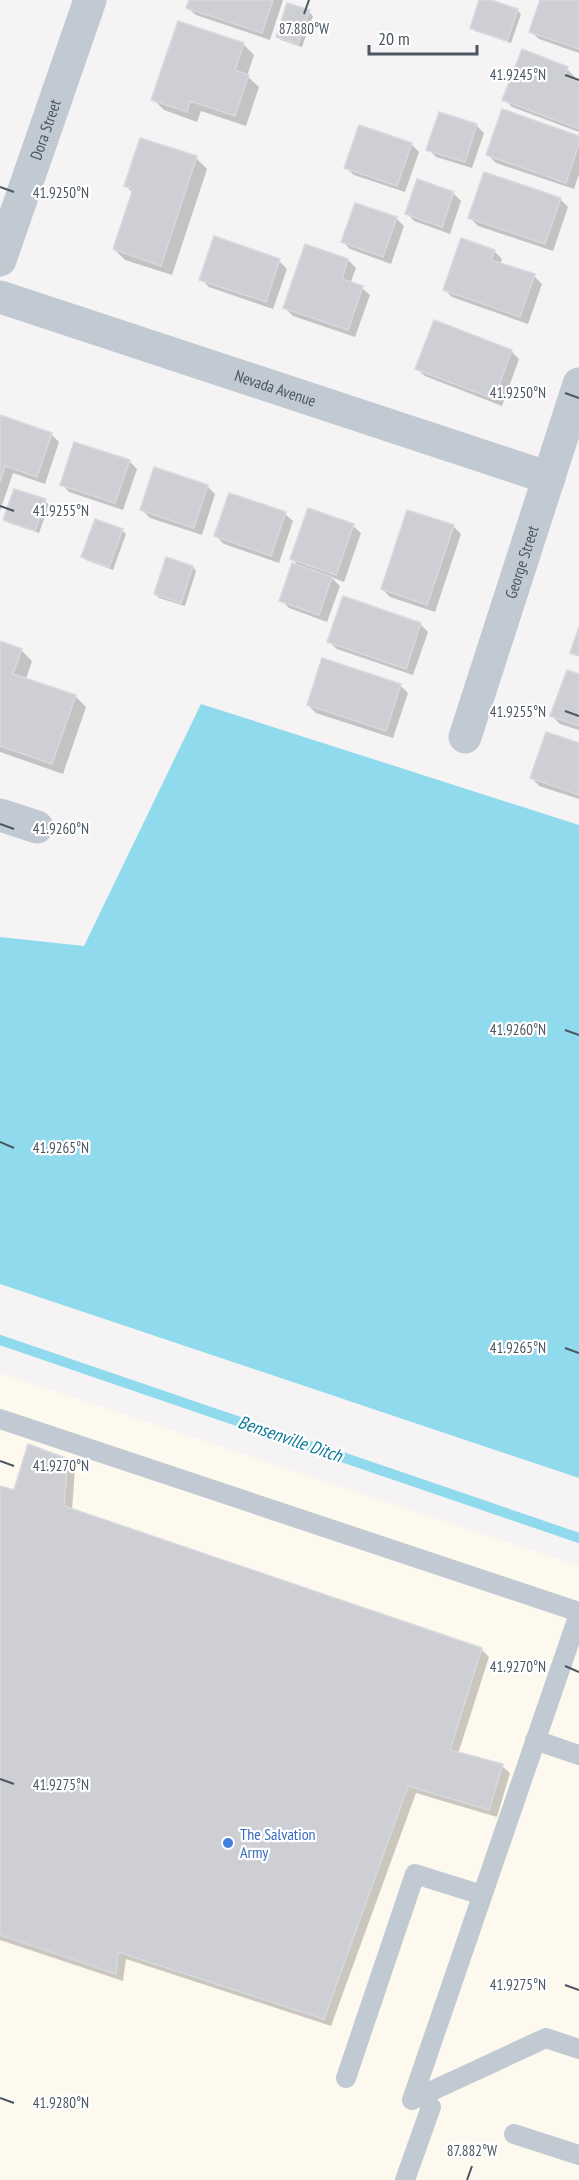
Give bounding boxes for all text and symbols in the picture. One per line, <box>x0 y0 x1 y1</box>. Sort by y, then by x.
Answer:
scale bar <box>369 18 477 56</box>
text: 87.880°W <box>279 19 329 38</box>
text: 20 m <box>378 27 410 50</box>
text: 41.9245°N <box>490 65 546 84</box>
street label: Dora Street <box>25 96 65 162</box>
text: 41.9250°N <box>33 183 89 202</box>
street label: Nevada Avenue <box>232 365 319 411</box>
text: 41.9250°N <box>490 383 546 402</box>
text: 41.9255°N <box>33 501 89 520</box>
street label: George Street <box>500 522 543 601</box>
text: 41.9255°N <box>490 702 546 721</box>
text: 41.9260°N <box>33 819 89 838</box>
text: 41.9260°N <box>490 1020 546 1039</box>
text: 41.9265°N <box>33 1138 89 1157</box>
text: 41.9265°N <box>490 1338 546 1357</box>
water label: Bensenville Ditch <box>235 1410 346 1467</box>
text: 41.9270°N <box>33 1456 89 1475</box>
text: 41.9270°N <box>490 1657 546 1676</box>
text: 41.9275°N <box>33 1775 89 1794</box>
place label: The Salvation Army <box>240 1824 316 1862</box>
marker: The Salvation Army <box>221 1836 235 1850</box>
text: 41.9275°N <box>490 1975 546 1994</box>
text: 41.9280°N <box>33 2093 89 2112</box>
text: 87.882°W <box>447 2141 497 2160</box>

